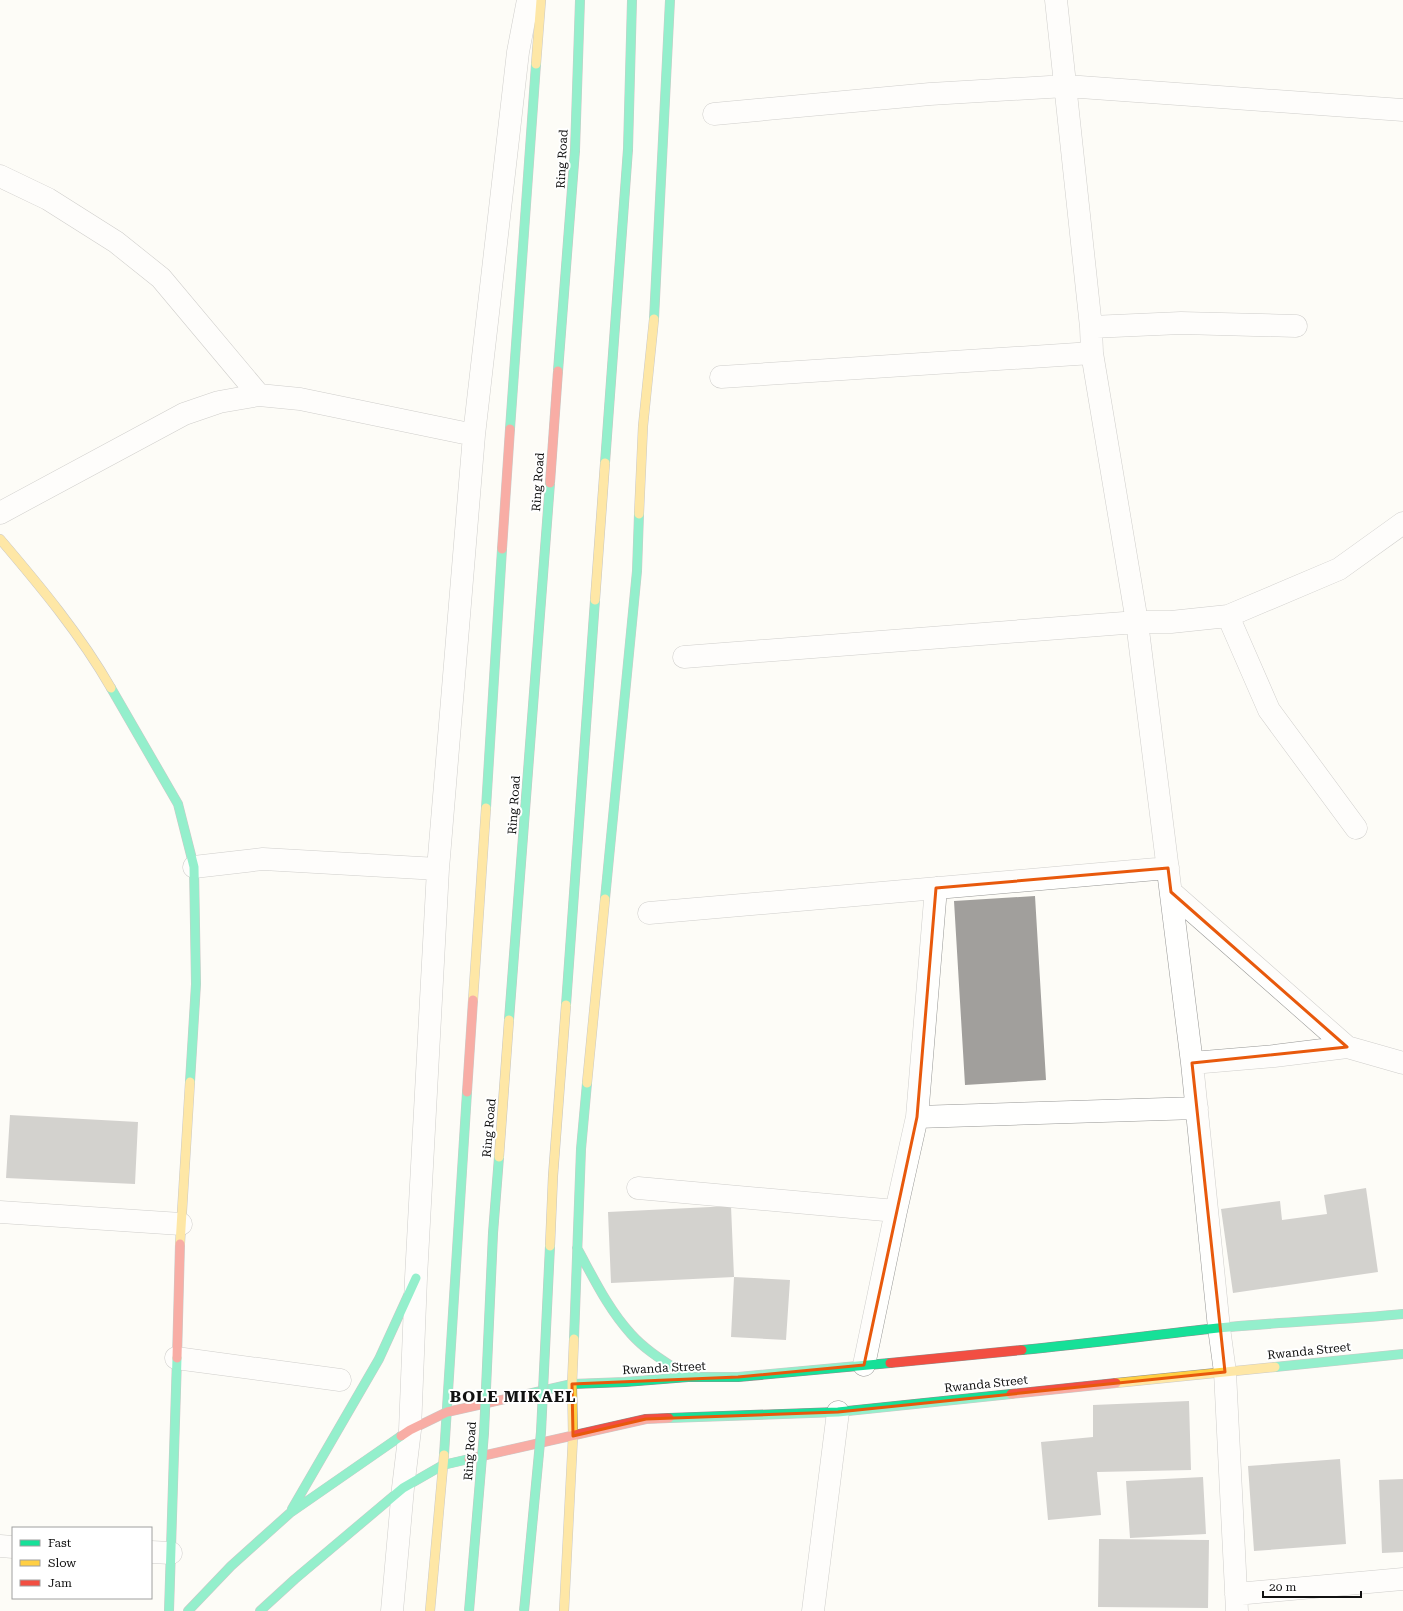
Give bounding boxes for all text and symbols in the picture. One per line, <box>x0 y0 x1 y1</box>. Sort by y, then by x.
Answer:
street label: Ring Road <box>553 129 571 189</box>
street label: Ring Road <box>529 452 547 512</box>
street label: Ring Road <box>505 775 523 835</box>
street label: Ring Road <box>479 1098 499 1158</box>
street label: Rwanda Street <box>1267 1340 1352 1362</box>
street label: Rwanda Street <box>622 1359 707 1377</box>
street label: Rwanda Street <box>944 1373 1029 1395</box>
district label: BOLE MIKAEL <box>450 1387 576 1406</box>
street label: Ring Road <box>461 1421 479 1481</box>
legend <box>12 1527 152 1599</box>
text: Fast <box>48 1536 72 1550</box>
text: Slow <box>48 1556 76 1570</box>
scale bar <box>1263 1573 1361 1599</box>
text: Jam <box>48 1576 72 1590</box>
text: 20 m <box>1269 1580 1296 1594</box>

